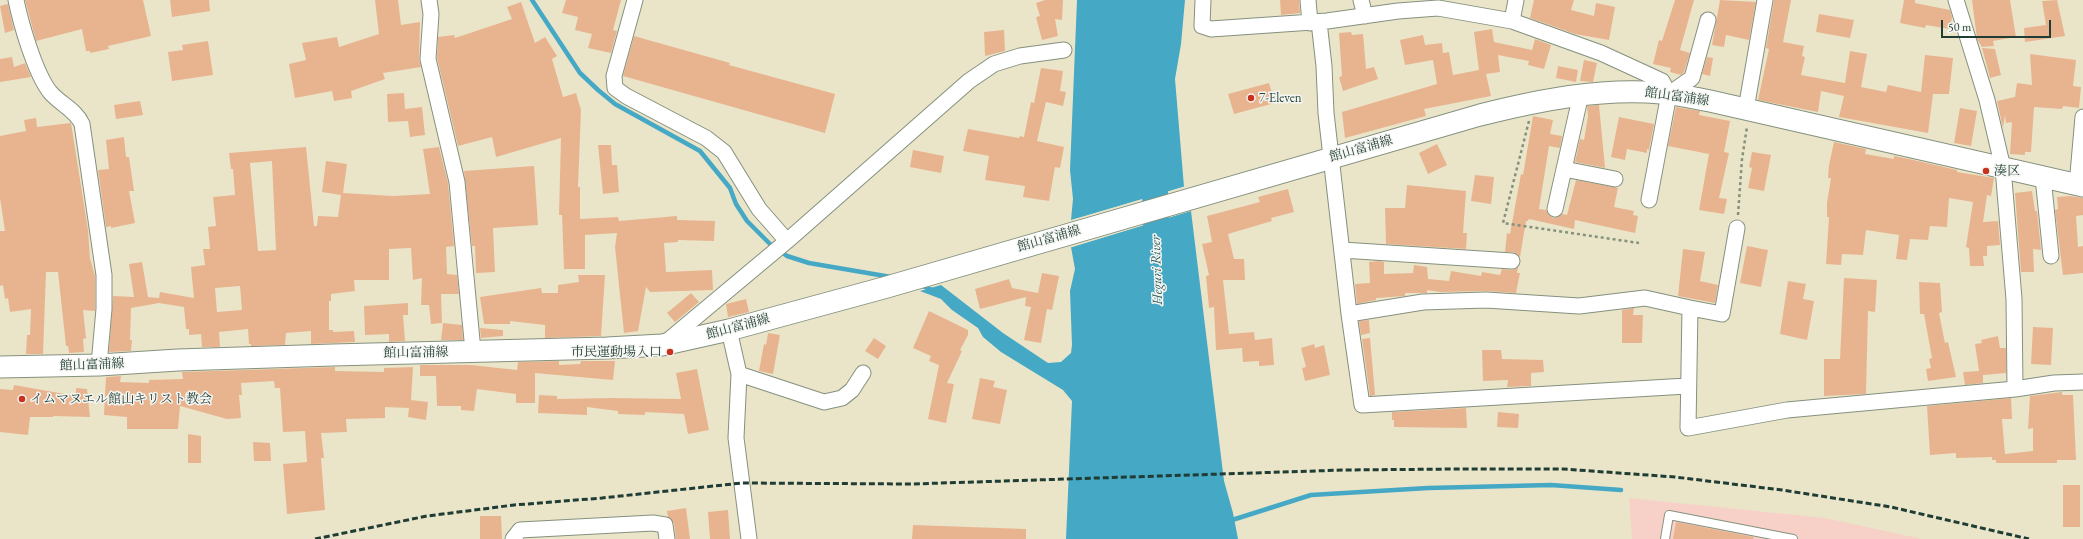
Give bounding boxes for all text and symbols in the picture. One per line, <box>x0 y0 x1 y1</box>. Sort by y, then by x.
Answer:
scale bar <box>1943 12 2053 38</box>
text: 50 m <box>1948 19 1971 35</box>
street label: 館山富浦線 <box>1644 85 1710 109</box>
place label: 7-Eleven <box>1259 90 1302 106</box>
marker: 7-Eleven <box>1246 93 1256 103</box>
street label: 館山富浦線 <box>1328 133 1394 165</box>
place label: 湊区 <box>1994 163 2020 179</box>
marker: 湊区 <box>1981 166 1991 176</box>
street label: 館山富浦線 <box>1016 223 1082 255</box>
water label: Heguri River <box>1147 235 1167 305</box>
street label: 館山富浦線 <box>705 311 771 343</box>
place label: 市民運動場入口 <box>571 344 662 360</box>
street label: 館山富浦線 <box>383 345 449 361</box>
marker: 市民運動場入口 <box>665 347 675 357</box>
street label: 館山富浦線 <box>59 356 125 374</box>
place label: イムマヌエル館山キリスト教会 <box>30 391 212 407</box>
marker: イムマヌエル館山キリスト教会 <box>17 394 27 404</box>

